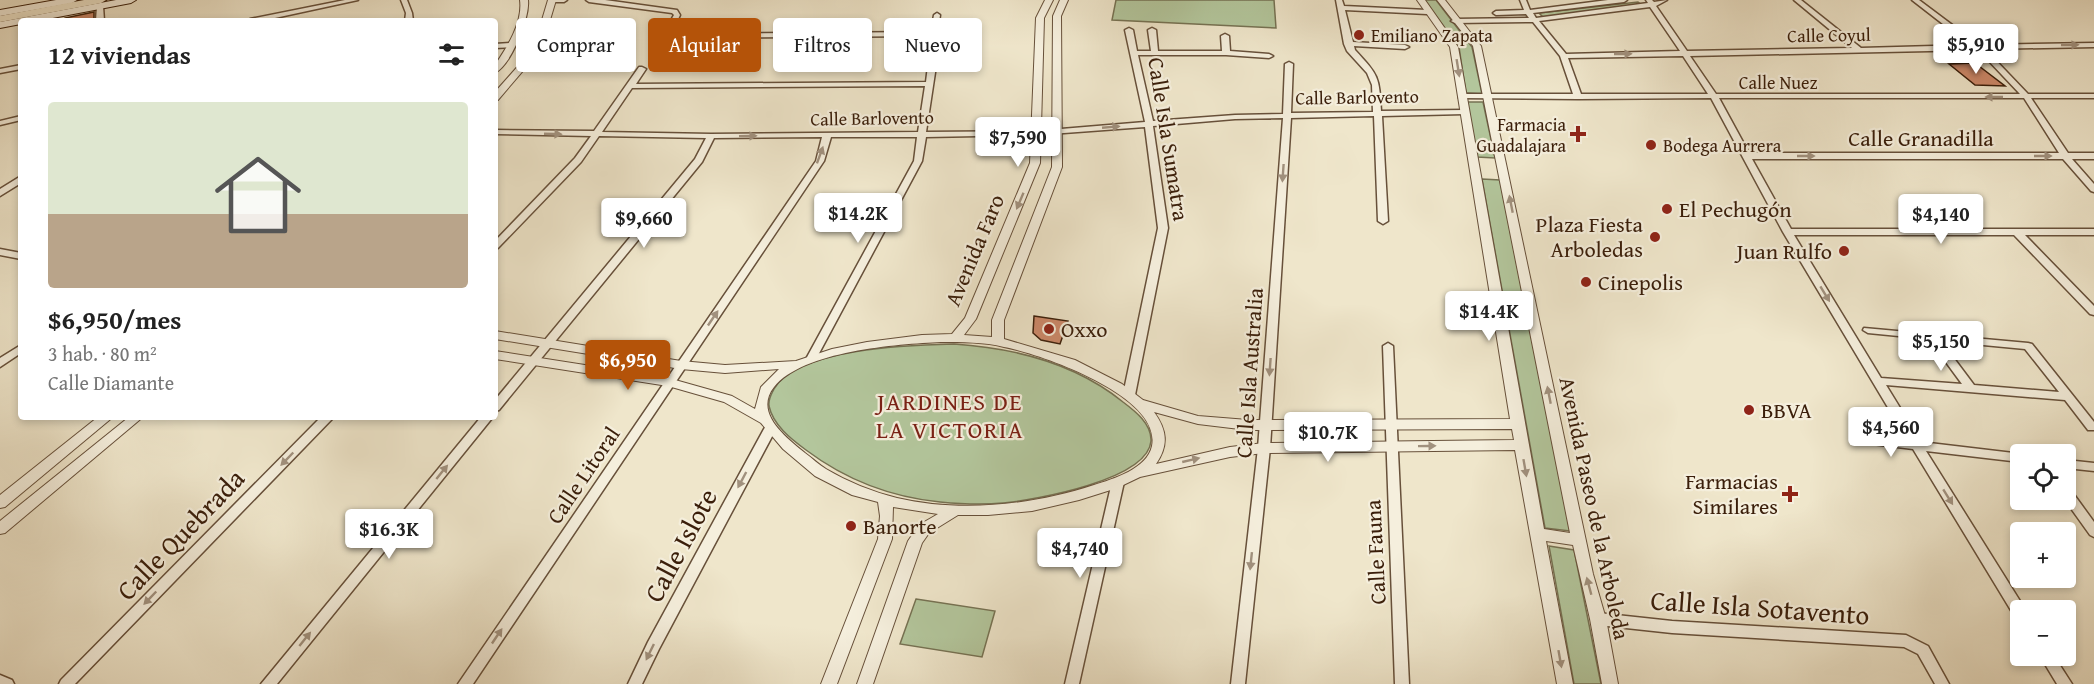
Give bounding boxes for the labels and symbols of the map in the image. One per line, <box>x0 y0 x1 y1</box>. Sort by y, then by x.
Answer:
street label: Calle Coyul <box>1787 21 1871 49</box>
place label: Emiliano Zapata <box>1371 22 1493 49</box>
pin: $5,910 <box>1927 24 2025 75</box>
marker: Emiliano Zapata <box>1352 28 1366 42</box>
one-way arrow <box>2060 40 2079 50</box>
one-way arrow <box>1613 49 1632 59</box>
street label: Calle Isla Sumatra <box>1140 55 1198 223</box>
one-way arrow <box>1453 59 1462 78</box>
street label: Calle Nuez <box>1739 69 1817 96</box>
street label: Calle Barlovento <box>1295 82 1419 112</box>
one-way arrow <box>1984 92 2003 102</box>
street label: Calle Barlovento <box>810 103 934 133</box>
place label: Farmacia Guadalajara <box>1476 111 1566 159</box>
pin: $7,590 <box>969 117 1067 168</box>
one-way arrow <box>1102 122 1121 132</box>
street label: Calle Granadilla <box>1848 122 1994 154</box>
marker: Farmacia Guadalajara <box>1571 127 1585 141</box>
one-way arrow <box>544 129 563 139</box>
one-way arrow <box>739 131 758 140</box>
place label: Bodega Aurrera <box>1663 132 1782 159</box>
marker: Bodega Aurrera <box>1644 138 1658 152</box>
one-way arrow <box>816 146 826 164</box>
one-way arrow <box>1796 151 1815 161</box>
one-way arrow <box>2033 151 2052 161</box>
one-way arrow <box>1279 163 1288 182</box>
street label: Avenida Faro <box>936 189 1012 311</box>
one-way arrow <box>1015 192 1025 210</box>
pin: $14.2K <box>809 193 907 244</box>
place label: El Pechugón <box>1679 193 1792 225</box>
one-way arrow <box>1506 194 1515 213</box>
pin: $4,140 <box>1892 194 1990 245</box>
pin: $9,660 <box>595 198 693 249</box>
marker: El Pechugón <box>1660 202 1674 216</box>
place label: Plaza Fiesta Arboledas <box>1536 208 1644 265</box>
marker: Plaza Fiesta Arboledas <box>1648 230 1662 244</box>
place label: Juan Rulfo <box>1734 235 1832 267</box>
marker: Juan Rulfo <box>1837 244 1851 258</box>
place label: Cinepolis <box>1598 266 1683 298</box>
marker: Cinepolis <box>1579 275 1593 289</box>
street label: Calle Isla Australia <box>1227 286 1271 459</box>
one-way arrow <box>1820 286 1831 302</box>
pin: $14.4K <box>1440 291 1538 342</box>
one-way arrow <box>707 310 719 326</box>
place label: Oxxo <box>1061 313 1108 345</box>
pin: $5,150 <box>1892 321 1990 372</box>
marker: Oxxo <box>1042 322 1056 336</box>
pin: $6,950 <box>579 340 677 391</box>
one-way arrow <box>1265 358 1274 377</box>
street label: Avenida Paseo de la Arboleda <box>1552 374 1639 643</box>
district label: JARDINES DE LA VICTORIA <box>874 384 1024 447</box>
one-way arrow <box>1544 385 1553 404</box>
place label: BBVA <box>1761 394 1812 426</box>
marker: BBVA <box>1742 403 1756 417</box>
pin: $4,560 <box>1842 407 1940 458</box>
pin: $10.7K <box>1279 412 1377 463</box>
street label: Calle Litoral <box>539 420 627 530</box>
one-way arrow <box>1417 441 1436 451</box>
one-way arrow <box>280 451 294 465</box>
one-way arrow <box>1182 455 1201 464</box>
one-way arrow <box>1521 458 1530 477</box>
street label: Calle Quebrada <box>107 459 253 609</box>
one-way arrow <box>436 464 449 480</box>
place label: Farmacias Similares <box>1685 465 1778 522</box>
one-way arrow <box>737 472 747 489</box>
street label: Calle Islote <box>633 481 727 609</box>
marker: Farmacias Similares <box>1783 487 1797 501</box>
one-way arrow <box>1943 489 1954 505</box>
street label: Calle Fauna <box>1356 498 1394 605</box>
pin: $16.3K <box>340 509 438 560</box>
place label: Banorte <box>863 510 937 542</box>
marker: Banorte <box>844 519 858 533</box>
pin: $4,740 <box>1031 528 1129 579</box>
one-way arrow <box>1246 552 1256 571</box>
one-way arrow <box>1584 577 1594 595</box>
street label: Calle Isla Sotavento <box>1649 579 1871 635</box>
one-way arrow <box>144 591 158 605</box>
one-way arrow <box>492 627 503 644</box>
one-way arrow <box>299 631 312 647</box>
one-way arrow <box>645 643 655 661</box>
one-way arrow <box>1556 650 1565 669</box>

